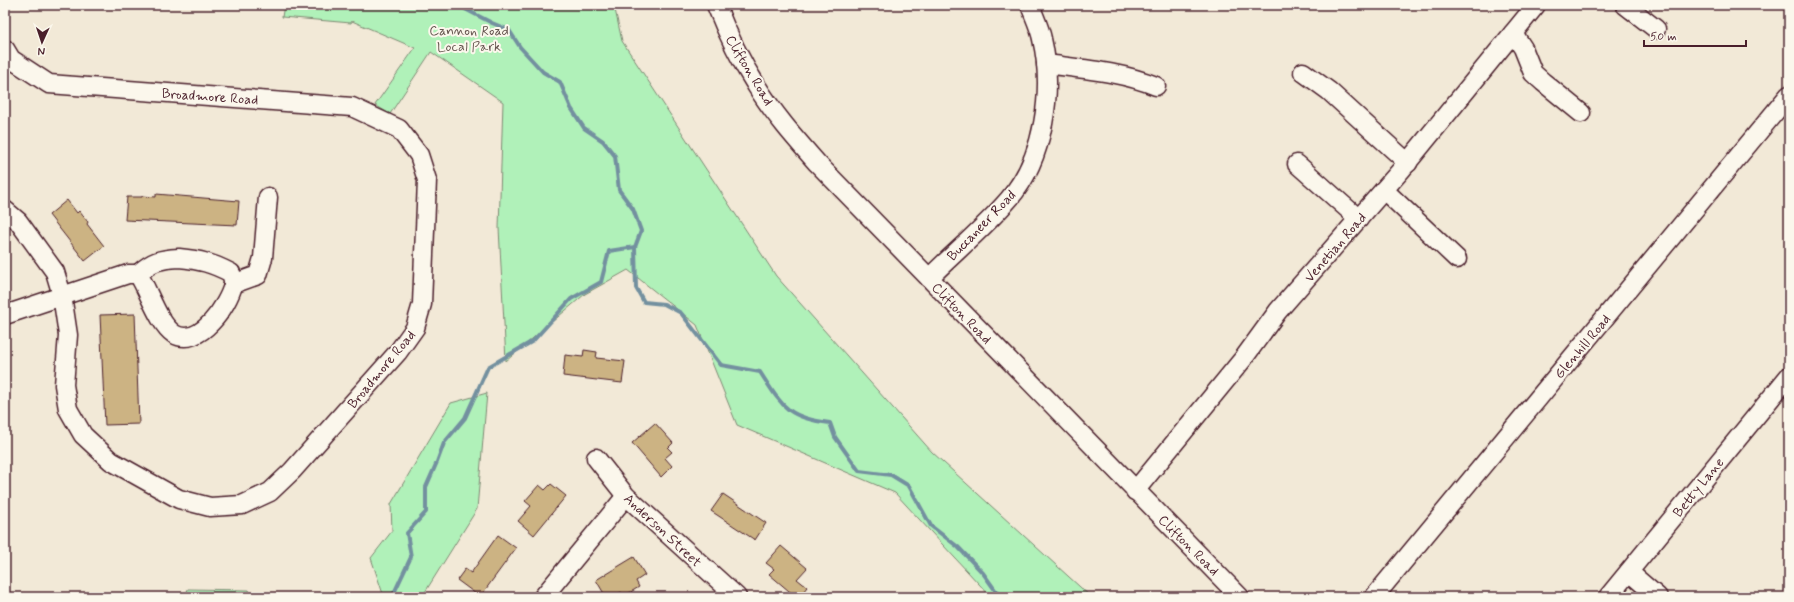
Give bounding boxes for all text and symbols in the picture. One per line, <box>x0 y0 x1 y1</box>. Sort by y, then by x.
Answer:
north arrow <box>22 22 62 62</box>
park label: Cannon Road Local Park <box>429 22 509 56</box>
scale bar <box>1644 22 1746 48</box>
text: 50 m <box>1650 29 1677 45</box>
street label: Clifton Road <box>721 32 777 109</box>
text: N <box>38 44 46 58</box>
street label: Broadmore Road <box>161 85 259 109</box>
street label: Buccaneer Road <box>943 187 1020 265</box>
street label: Venetian Road <box>1301 209 1371 286</box>
street label: Clifton Road <box>927 279 995 348</box>
street label: Glenhill Road <box>1551 311 1615 383</box>
street label: Broadmore Road <box>344 327 420 412</box>
street label: Betty Lane <box>1669 454 1728 521</box>
street label: Anderson Street <box>620 490 705 572</box>
street label: Clifton Road <box>1154 511 1223 580</box>

